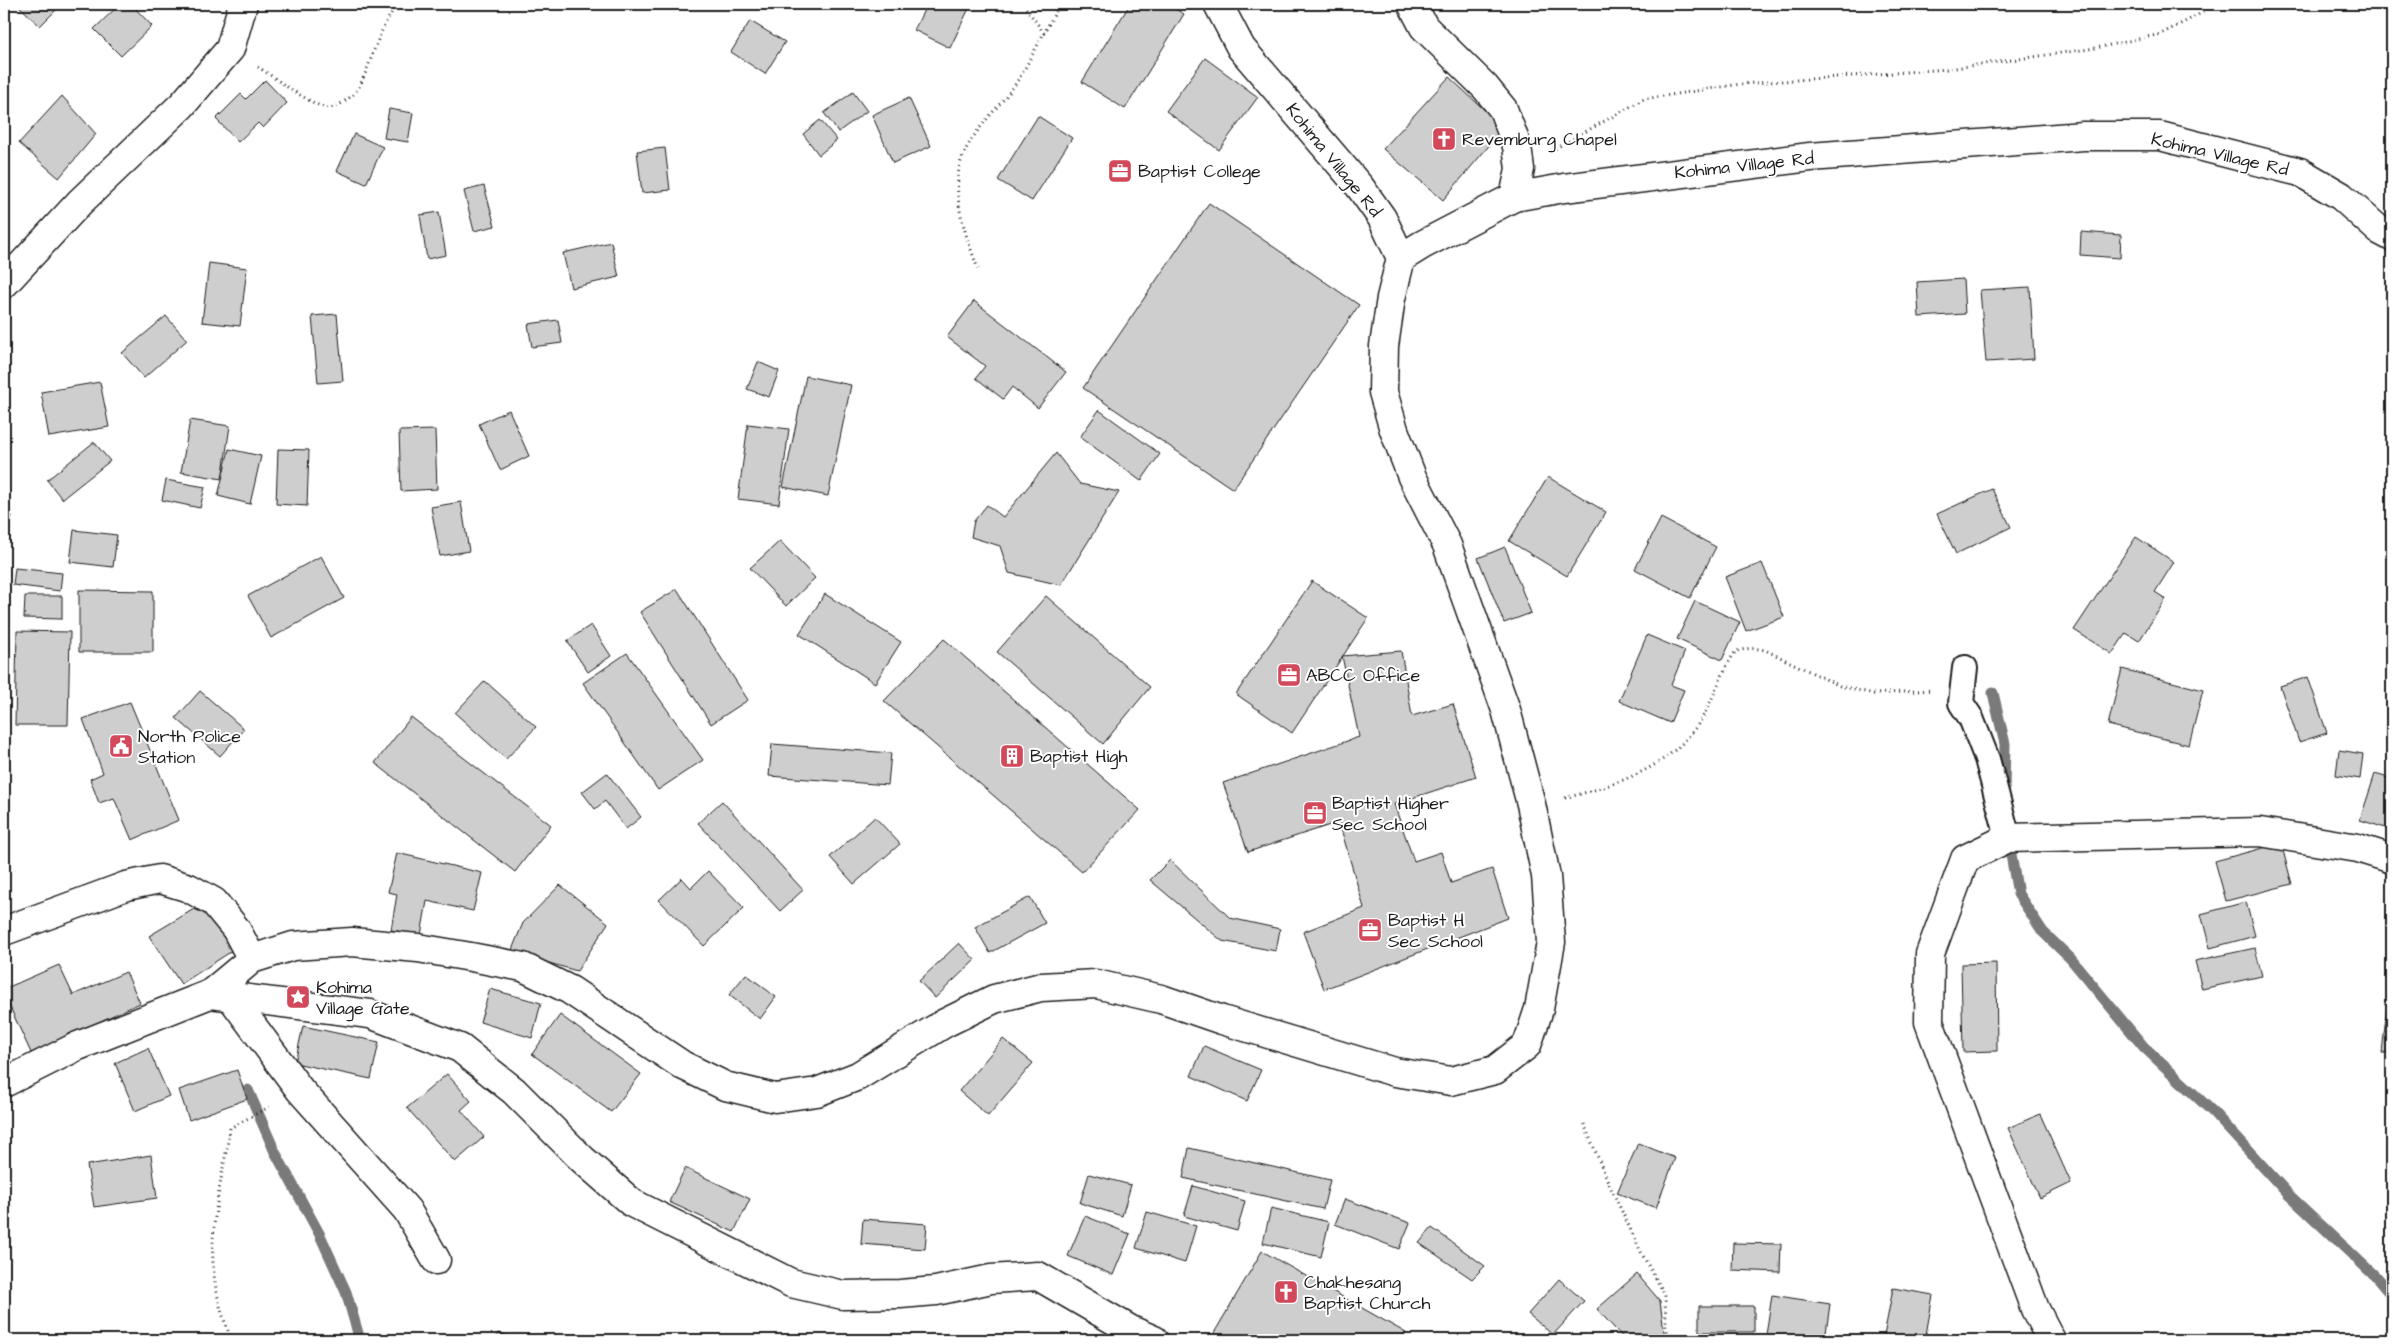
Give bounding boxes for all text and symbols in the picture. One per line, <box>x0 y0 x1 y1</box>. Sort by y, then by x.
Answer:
street label: Kohima Village Rd <box>1279 98 1387 223</box>
church icon: Revemburg Chapel <box>1431 126 1457 152</box>
place label: Revemburg Chapel <box>1462 127 1617 153</box>
street label: Kohima Village Rd <box>2149 127 2291 183</box>
street label: Kohima Village Rd <box>1673 146 1815 186</box>
office icon: Baptist College <box>1107 158 1133 184</box>
place label: Baptist College <box>1138 159 1261 185</box>
office icon: ABCC Office <box>1276 662 1302 688</box>
place label: ABCC Office <box>1306 663 1421 688</box>
place label: North Police Station <box>138 724 241 770</box>
public building icon: North Police Station <box>108 733 134 759</box>
building icon: Baptist High <box>999 743 1025 769</box>
place label: Baptist High <box>1030 744 1127 770</box>
place label: Baptist Higher Sec School <box>1332 791 1449 837</box>
office icon: Baptist Higher Sec School <box>1302 800 1328 826</box>
place label: Baptist H Sec School <box>1388 908 1483 954</box>
office icon: Baptist H Sec School <box>1357 917 1383 943</box>
place label: Kohima Village Gate <box>316 975 410 1022</box>
place icon: Kohima Village Gate <box>285 984 311 1010</box>
place label: Chakhesang Baptist Church <box>1304 1270 1431 1316</box>
church icon: Chakhesang Baptist Church <box>1273 1279 1299 1305</box>

